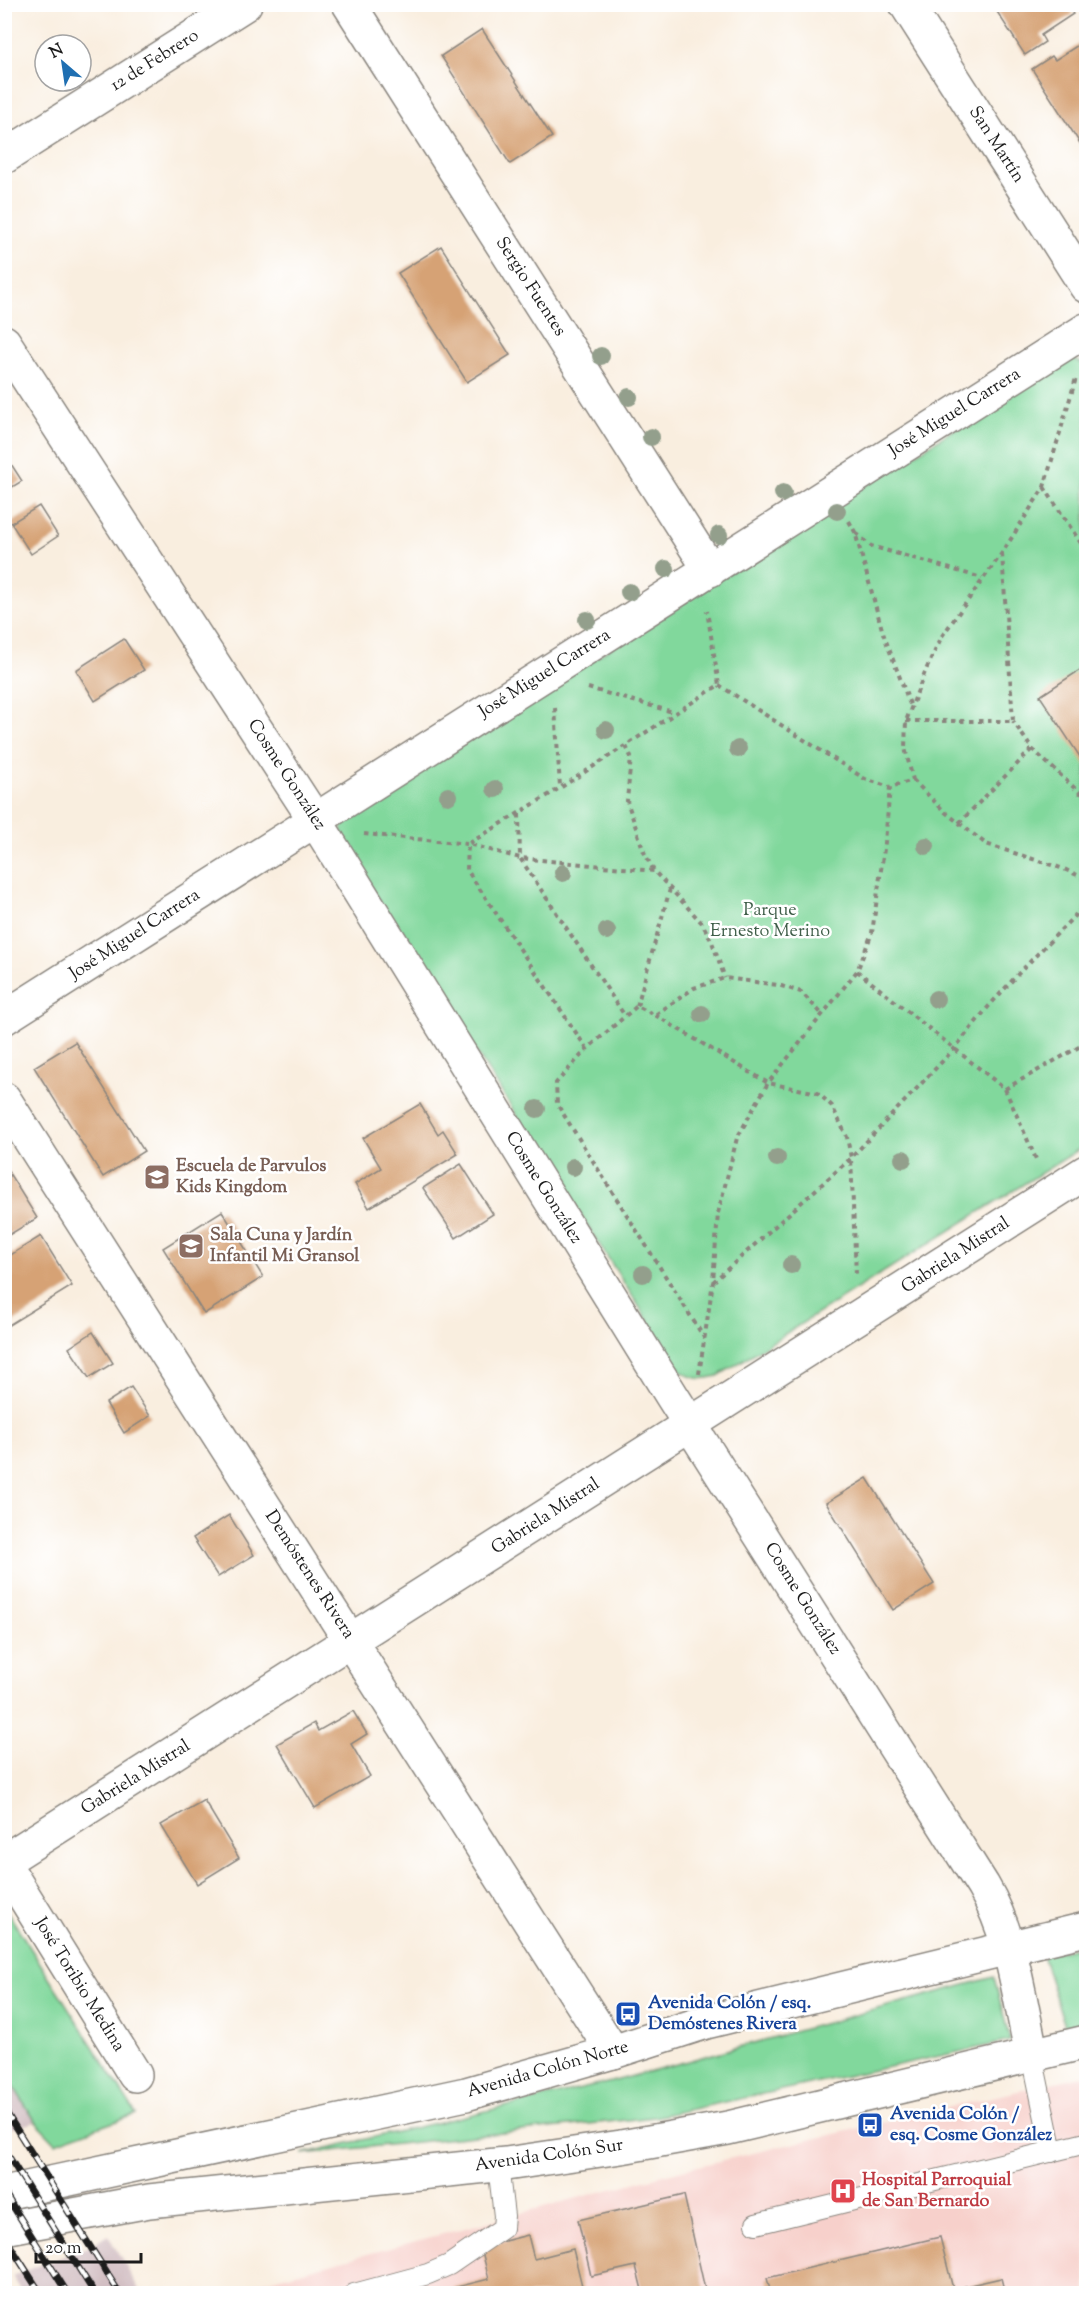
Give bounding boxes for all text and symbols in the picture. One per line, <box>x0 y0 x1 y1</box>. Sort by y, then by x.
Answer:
street label: 12 de Febrero <box>106 23 204 99</box>
north arrow <box>33 33 93 93</box>
text: N <box>46 39 68 65</box>
street label: San Martín <box>961 102 1031 189</box>
street label: Sergio Fuentes <box>488 232 572 342</box>
street label: José Miguel Carrera <box>883 362 1026 465</box>
street label: José Miguel Carrera <box>473 623 616 726</box>
street label: Cosme González <box>240 714 332 836</box>
street label: José Miguel Carrera <box>64 883 206 988</box>
park label: Parque Ernesto Merino <box>710 898 830 945</box>
street label: Cosme González <box>498 1127 588 1249</box>
place label: Escuela de Parvulos Kids Kingdom <box>176 1154 326 1201</box>
school or university icon: Escuela de Parvulos Kids Kingdom <box>142 1162 172 1192</box>
street label: Gabriela Mistral <box>897 1211 1015 1301</box>
place label: Sala Cuna y Jardín Infantil Mi Gransol <box>210 1223 360 1270</box>
school or university icon: Sala Cuna y Jardín Infantil Mi Gransol <box>176 1231 206 1261</box>
street label: Gabriela Mistral <box>487 1472 605 1562</box>
street label: Demóstenes Rivera <box>258 1506 360 1644</box>
street label: Cosme González <box>757 1538 847 1660</box>
street label: Gabriela Mistral <box>76 1734 196 1822</box>
street label: José Toribio Medina <box>27 1912 131 2057</box>
place label: Avenida Colón / esq. Demóstenes Rivera <box>648 1991 811 2038</box>
bus stop icon: Avenida Colón / esq. Demóstenes Rivera <box>613 1999 643 2029</box>
street label: Avenida Colón Norte <box>464 2034 632 2106</box>
place label: Avenida Colón / esq. Cosme González <box>890 2102 1052 2149</box>
bus stop icon: Avenida Colón / esq. Cosme González <box>855 2110 885 2140</box>
street label: Avenida Colón Sur <box>473 2133 625 2179</box>
place label: Hospital Parroquial de San Bernardo <box>862 2168 1012 2215</box>
hospital icon: Hospital Parroquial de San Bernardo <box>828 2176 858 2206</box>
scale bar <box>36 2226 141 2264</box>
text: 20 m <box>45 2236 82 2262</box>

